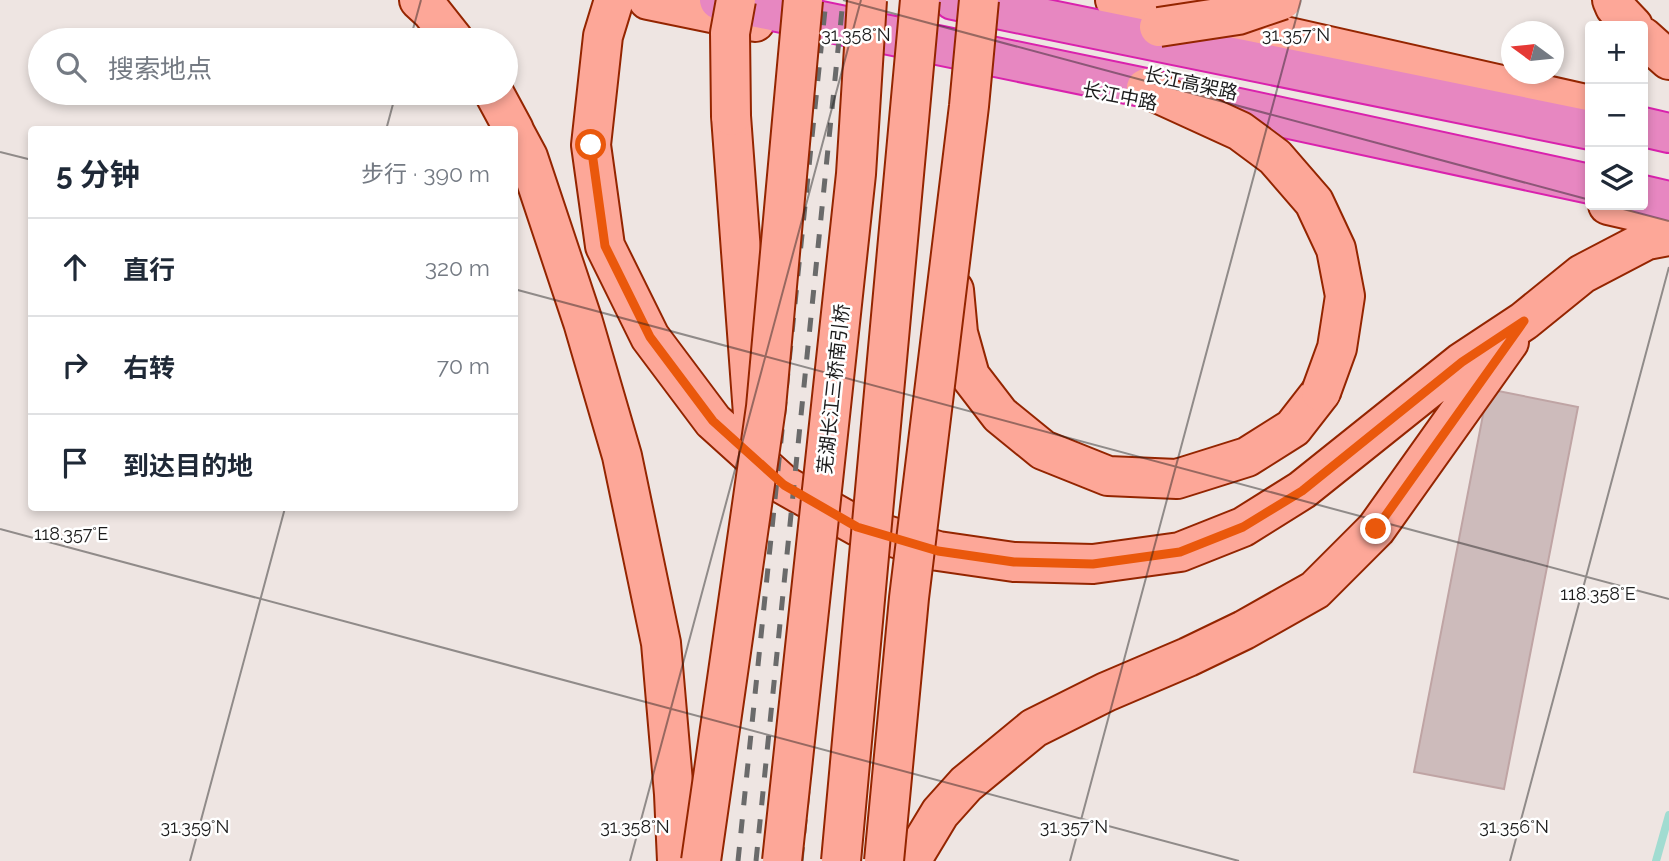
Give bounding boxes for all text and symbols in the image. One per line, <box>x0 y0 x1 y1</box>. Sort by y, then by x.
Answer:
north arrow <box>1501 21 1564 84</box>
map controls <box>1585 21 1648 210</box>
button: + <box>1585 21 1648 84</box>
text: 31.358°N <box>821 24 891 45</box>
text: 31.357°N <box>1262 24 1330 45</box>
search box <box>28 28 518 105</box>
icon: search <box>52 48 90 86</box>
text: 搜索地点 <box>108 54 212 84</box>
street label: 长江高架路 <box>1142 62 1240 104</box>
street label: 长江中路 <box>1081 78 1159 114</box>
button: − <box>1585 84 1648 147</box>
route start <box>575 129 606 160</box>
button: layers <box>1585 147 1648 210</box>
text: 5 分钟 <box>56 157 140 192</box>
text: 步行 · 390 m <box>361 160 490 187</box>
icon: ahead <box>56 248 94 286</box>
text: 320 m <box>425 254 490 281</box>
text: 直行 <box>123 255 175 285</box>
street label: 芜湖长江三桥南引桥 <box>813 303 853 475</box>
icon: right <box>56 346 94 384</box>
text: 70 m <box>437 352 490 379</box>
text: 右转 <box>123 353 175 383</box>
icon: arrive <box>56 444 94 482</box>
text: 到达目的地 <box>123 451 253 481</box>
route end <box>1360 513 1391 544</box>
text: 118.357°E <box>34 523 108 544</box>
text: 118.358°E <box>1560 583 1636 604</box>
text: 31.359°N <box>161 816 229 837</box>
text: 31.358°N <box>600 816 670 837</box>
text: 31.357°N <box>1040 816 1108 837</box>
text: 31.356°N <box>1479 816 1549 837</box>

